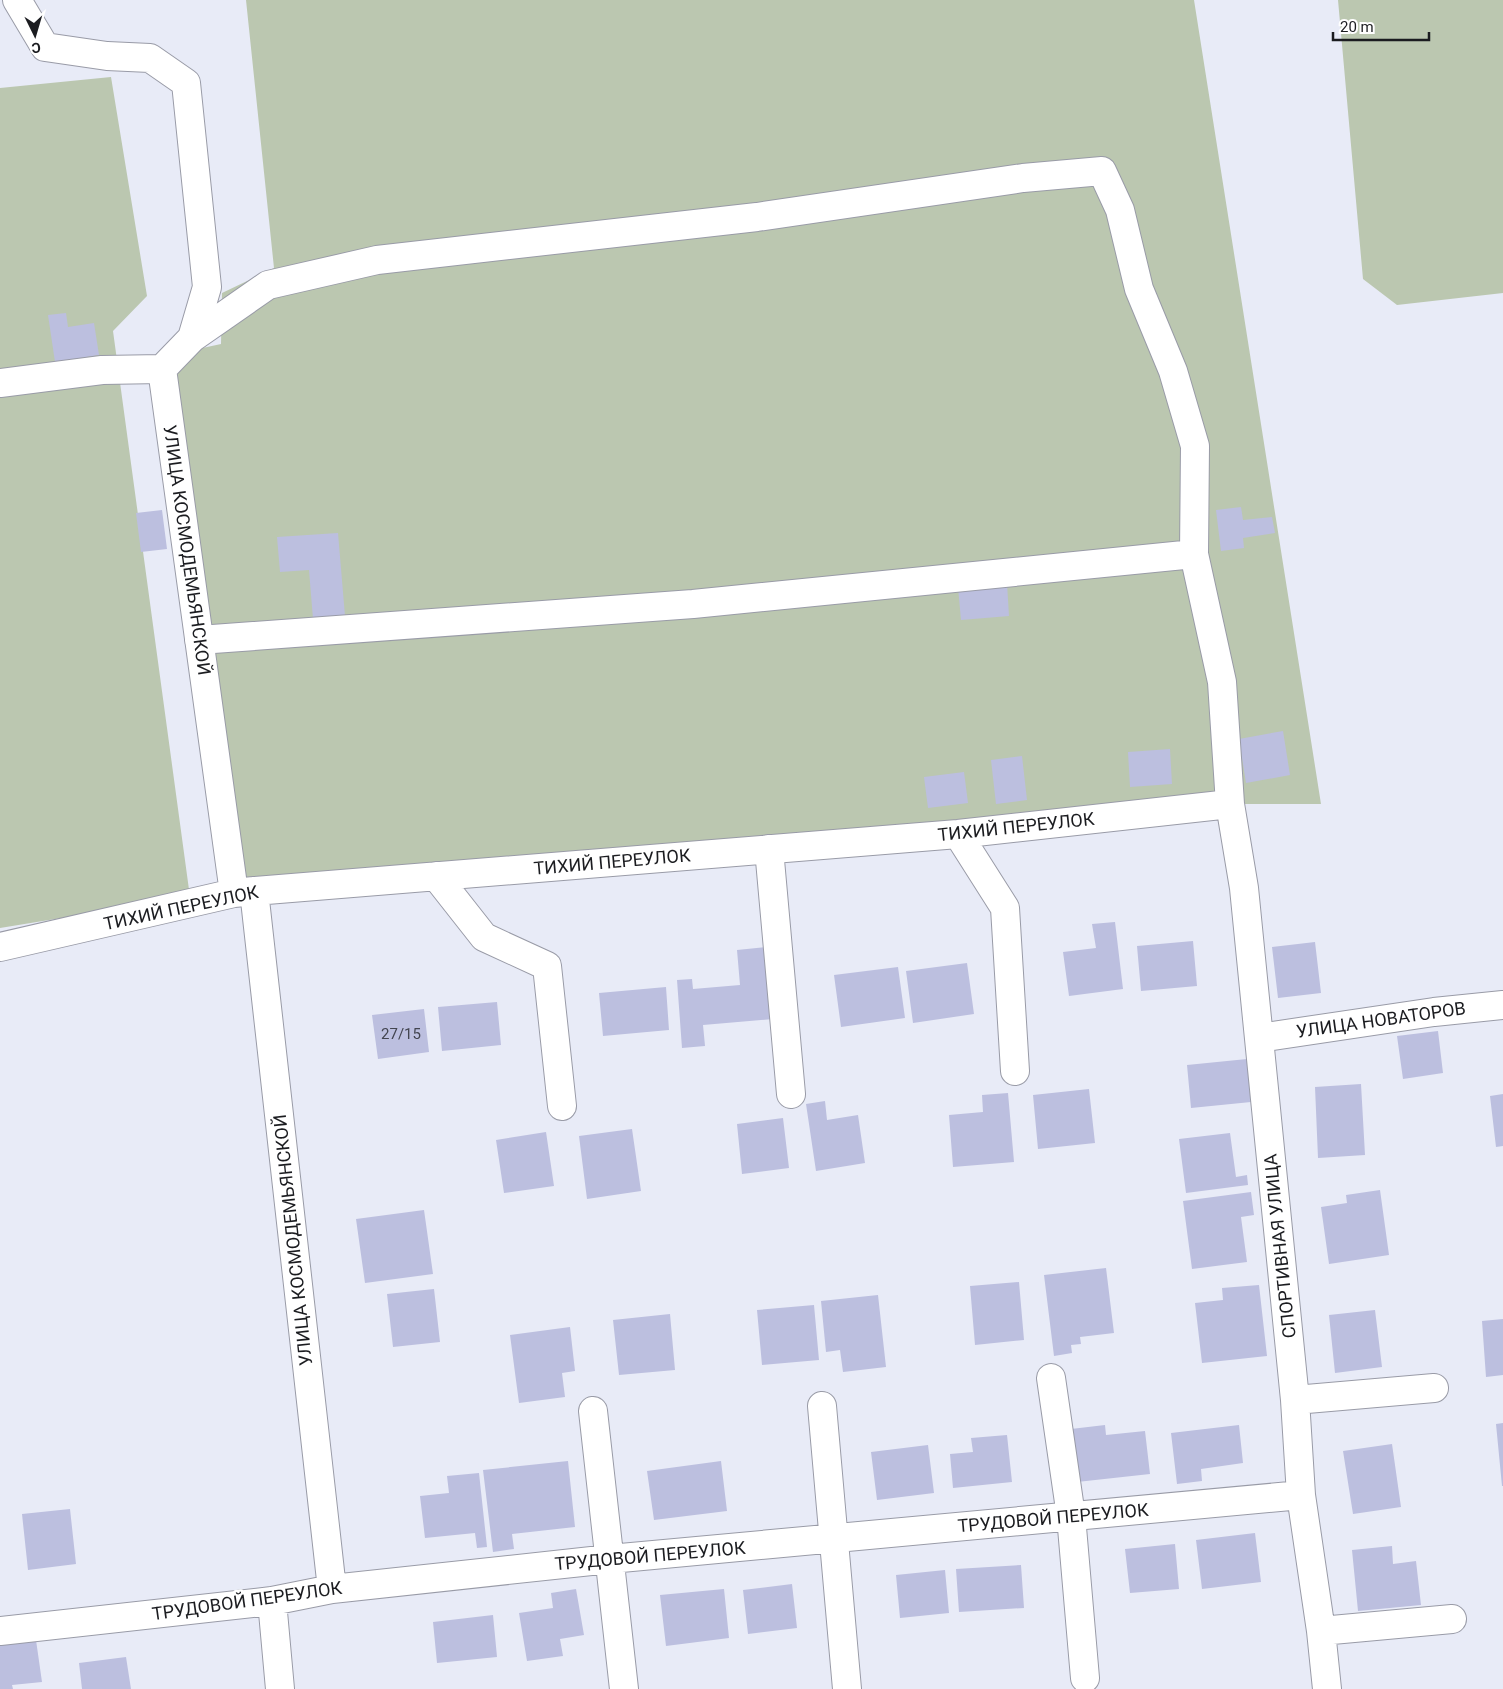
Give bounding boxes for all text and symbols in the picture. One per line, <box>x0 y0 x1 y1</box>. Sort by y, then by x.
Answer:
north arrow <box>10 10 60 60</box>
scale bar <box>1333 10 1429 42</box>
text: 20 m <box>1340 18 1374 36</box>
text: С <box>31 40 41 56</box>
street label: УЛИЦА КОСМОДЕМЬЯНСКОЙ <box>160 423 215 676</box>
street label: ТИХИЙ ПЕРЕУЛОК <box>937 808 1096 845</box>
street label: ТИХИЙ ПЕРЕУЛОК <box>533 844 692 879</box>
street label: ТИХИЙ ПЕРЕУЛОК <box>102 881 260 934</box>
street label: УЛИЦА НОВАТОРОВ <box>1295 997 1467 1042</box>
house number: 27/15 <box>381 1025 421 1043</box>
street label: УЛИЦА КОСМОДЕМЬЯНСКОЙ <box>269 1113 316 1367</box>
street label: СПОРТИВНАЯ УЛИЦА <box>1259 1153 1300 1339</box>
street label: ТРУДОВОЙ ПЕРЕУЛОК <box>957 1499 1150 1536</box>
street label: ТРУДОВОЙ ПЕРЕУЛОК <box>554 1537 747 1574</box>
street label: ТРУДОВОЙ ПЕРЕУЛОК <box>151 1577 344 1624</box>

